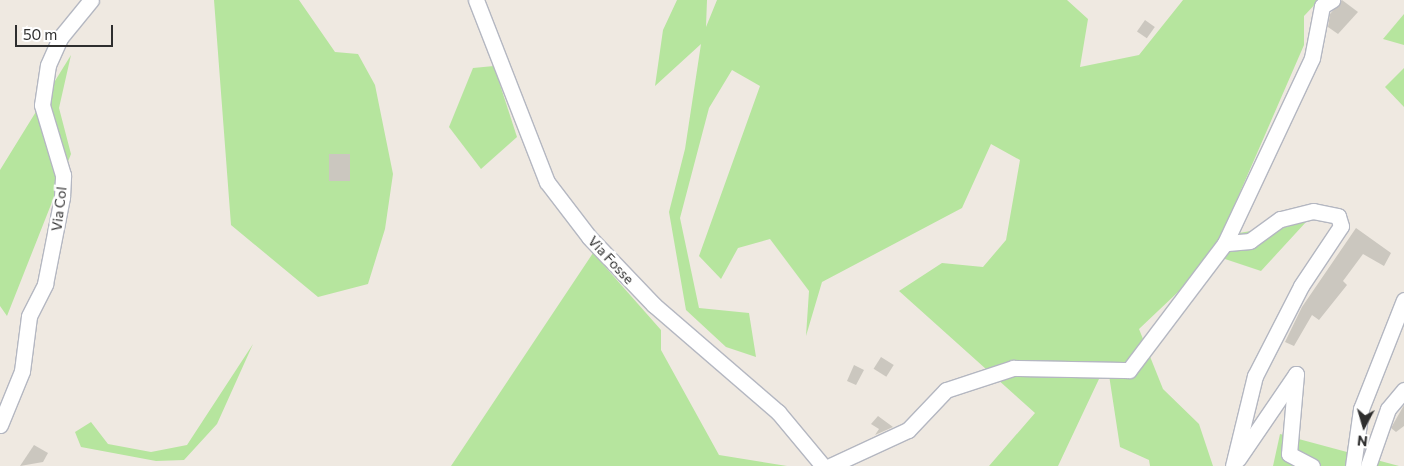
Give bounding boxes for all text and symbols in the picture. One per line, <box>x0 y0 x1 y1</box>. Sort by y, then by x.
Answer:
scale bar <box>18 15 115 47</box>
text: 50 m <box>23 25 57 43</box>
street label: Via Col <box>48 186 70 232</box>
street label: Via Fosse <box>585 233 637 287</box>
north arrow <box>1339 401 1389 451</box>
text: N <box>1356 432 1368 450</box>

